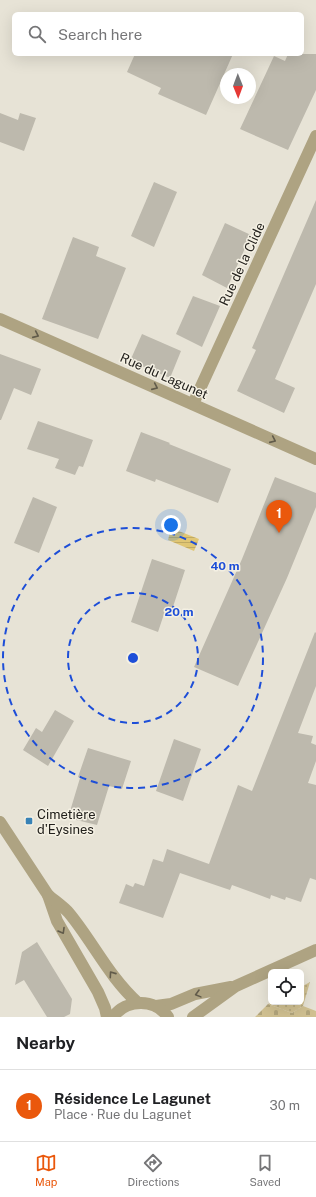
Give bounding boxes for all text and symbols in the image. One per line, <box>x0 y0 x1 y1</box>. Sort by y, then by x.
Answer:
search box <box>12 12 304 56</box>
icon: search <box>26 23 48 45</box>
text: Search here <box>58 26 142 43</box>
north arrow <box>220 68 256 104</box>
street label: Rue de la Clide <box>216 220 268 308</box>
one-way arrow <box>32 330 39 338</box>
street label: Rue du Lagunet <box>118 350 210 402</box>
one-way arrow <box>150 382 158 390</box>
one-way arrow <box>269 435 277 443</box>
pin: 1 <box>266 500 292 533</box>
your location <box>161 515 181 535</box>
text: 40 m <box>210 559 240 573</box>
text: 20 m <box>165 605 194 619</box>
centre of rings <box>126 651 140 665</box>
place label: Cimetière d'Eysines <box>37 807 96 837</box>
marker: Cimetière d'Eysines <box>24 816 34 826</box>
one-way arrow <box>58 927 65 934</box>
map controls <box>268 969 304 1005</box>
button: locate <box>268 969 304 1005</box>
one-way arrow <box>109 971 117 978</box>
one-way arrow <box>194 989 201 998</box>
text: Nearby <box>16 1033 75 1053</box>
text: Résidence Le Lagunet <box>54 1090 211 1107</box>
text: 1 <box>26 1098 32 1113</box>
text: 30 m <box>270 1098 300 1113</box>
text: Place · Rue du Lagunet <box>54 1107 191 1122</box>
tab: Map <box>35 1152 57 1188</box>
tab: Directions <box>128 1152 179 1188</box>
tab: Saved <box>249 1152 281 1188</box>

